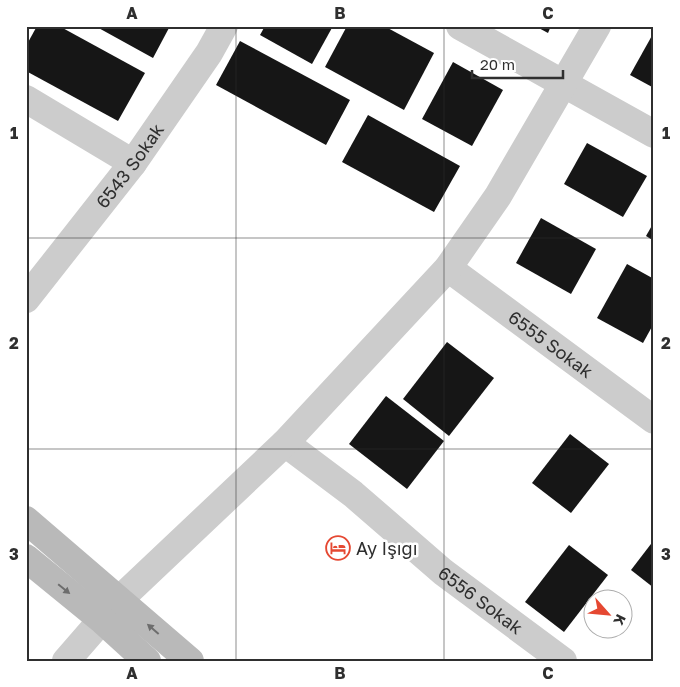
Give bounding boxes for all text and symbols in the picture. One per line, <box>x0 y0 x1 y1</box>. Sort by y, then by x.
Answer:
text: A <box>126 3 138 23</box>
text: B <box>334 3 346 23</box>
text: C <box>542 3 554 23</box>
scale bar <box>472 48 564 80</box>
text: 20 m <box>480 55 515 73</box>
street label: 6543 Sokak <box>91 119 168 212</box>
text: 1 <box>10 123 18 143</box>
text: 1 <box>662 123 670 143</box>
street label: 6555 Sokak <box>504 306 598 382</box>
text: 2 <box>9 333 19 353</box>
text: 2 <box>661 333 671 353</box>
hotel icon: Ay Işığı <box>325 535 351 561</box>
place label: Ay Işığı <box>356 537 417 559</box>
text: 3 <box>9 544 19 564</box>
text: 3 <box>661 544 671 564</box>
street label: 6556 Sokak <box>434 561 527 639</box>
one-way arrow <box>57 583 70 594</box>
north arrow <box>582 590 632 640</box>
text: K <box>610 612 630 629</box>
one-way arrow <box>147 623 159 635</box>
text: A <box>126 663 138 683</box>
text: B <box>334 663 346 683</box>
text: C <box>542 663 554 683</box>

